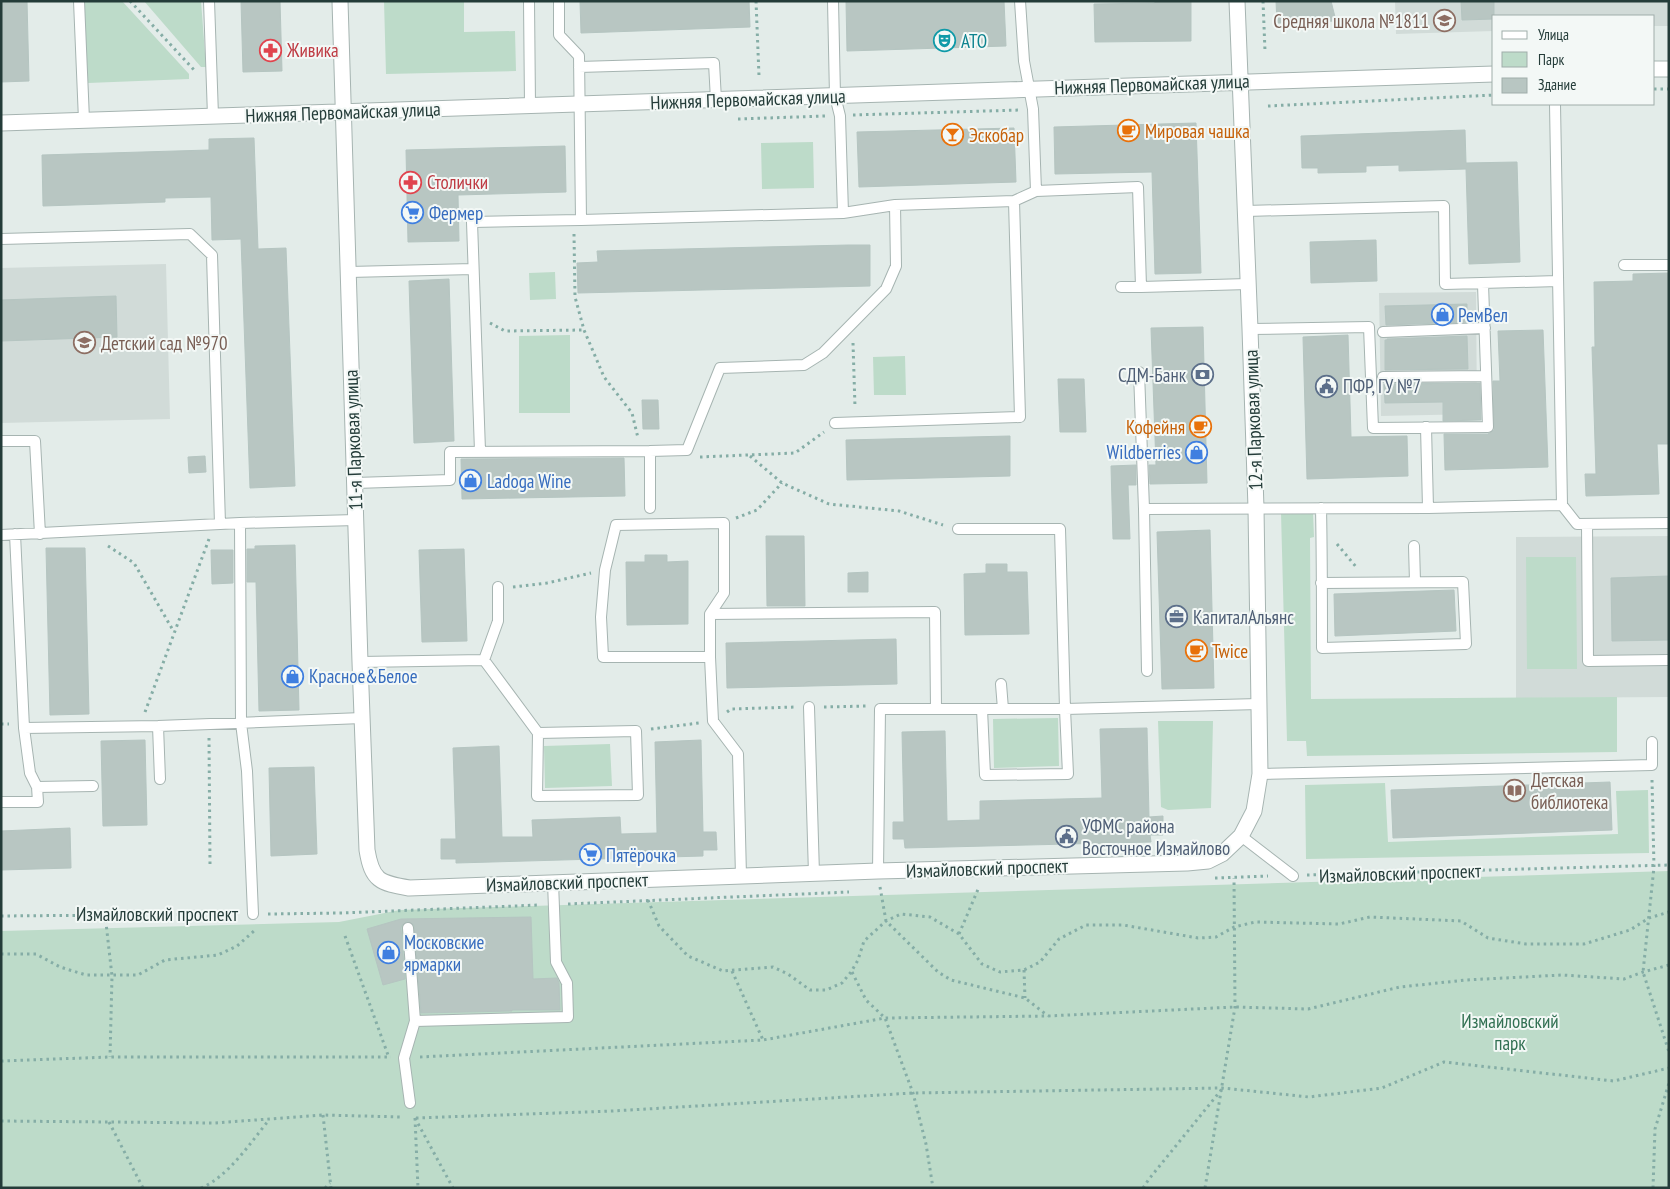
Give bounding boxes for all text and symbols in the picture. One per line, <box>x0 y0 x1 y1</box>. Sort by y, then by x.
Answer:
place label: Средняя школа №1811 <box>1273 9 1429 33</box>
school or university icon: Средняя школа №1811 <box>1433 9 1457 33</box>
legend <box>1492 15 1655 105</box>
text: Улица <box>1538 25 1569 44</box>
theatre icon: АТО <box>933 29 957 53</box>
place label: АТО <box>961 29 987 53</box>
pharmacy icon: Живика <box>259 38 283 62</box>
place label: Живика <box>286 38 339 62</box>
text: Парк <box>1538 50 1564 69</box>
street label: Нижняя Первомайская улица <box>1054 69 1250 99</box>
text: Здание <box>1538 75 1576 94</box>
street label: Нижняя Первомайская улица <box>650 84 846 114</box>
street label: Нижняя Первомайская улица <box>245 97 441 127</box>
cafe icon: Мировая чашка <box>1117 119 1141 143</box>
place label: Мировая чашка <box>1145 119 1250 143</box>
bar icon: Эскобар <box>941 123 965 147</box>
place label: Эскобар <box>969 123 1024 147</box>
pharmacy icon: Столички <box>399 170 423 194</box>
place label: Столички <box>427 170 488 194</box>
supermarket icon: Фермер <box>401 201 425 225</box>
place label: Фермер <box>429 201 483 225</box>
shop icon: РемВел <box>1430 303 1454 327</box>
place label: РемВел <box>1458 303 1508 327</box>
school or university icon: Детский сад №970 <box>73 331 97 355</box>
place label: Детский сад №970 <box>101 331 228 355</box>
street label: 12-я Парковая улица <box>1239 349 1267 491</box>
place label: СДМ-Банк <box>1118 363 1187 387</box>
bank icon: СДМ-Банк <box>1190 363 1214 387</box>
street label: 11-я Парковая улица <box>339 369 367 511</box>
public building icon: ПФР, ГУ №7 <box>1315 374 1339 398</box>
place label: ПФР, ГУ №7 <box>1343 374 1421 398</box>
place label: Кофейня <box>1126 415 1185 439</box>
cafe icon: Кофейня <box>1189 415 1213 439</box>
place label: Wildberries <box>1107 440 1181 464</box>
shop icon: Wildberries <box>1185 440 1209 464</box>
shop icon: Ladoga Wine <box>459 469 483 493</box>
place label: Ladoga Wine <box>487 469 571 493</box>
office icon: КапиталАльянс <box>1165 605 1189 629</box>
place label: КапиталАльянс <box>1193 605 1294 629</box>
cafe icon: Twice <box>1184 639 1208 663</box>
place label: Twice <box>1212 639 1248 663</box>
shop icon: Красное&Белое <box>281 664 305 688</box>
place label: Красное&Белое <box>309 664 418 688</box>
place label: Детская библиотека <box>1531 768 1608 814</box>
library icon: Детская библиотека <box>1503 779 1527 803</box>
place label: УФМС района Восточное Измайлово <box>1082 814 1230 860</box>
public building icon: УФМС района Восточное Измайлово <box>1054 825 1078 849</box>
supermarket icon: Пятёрочка <box>578 843 602 867</box>
place label: Пятёрочка <box>606 843 676 867</box>
street label: Измайловский проспект <box>906 853 1069 883</box>
street label: Измайловский проспект <box>1319 858 1482 888</box>
street label: Измайловский проспект <box>486 867 649 897</box>
street label: Измайловский проспект <box>76 902 239 926</box>
place label: Московские ярмарки <box>404 930 485 976</box>
shop icon: Московские ярмарки <box>376 941 400 965</box>
park label: Измайловский парк <box>1461 1009 1559 1055</box>

